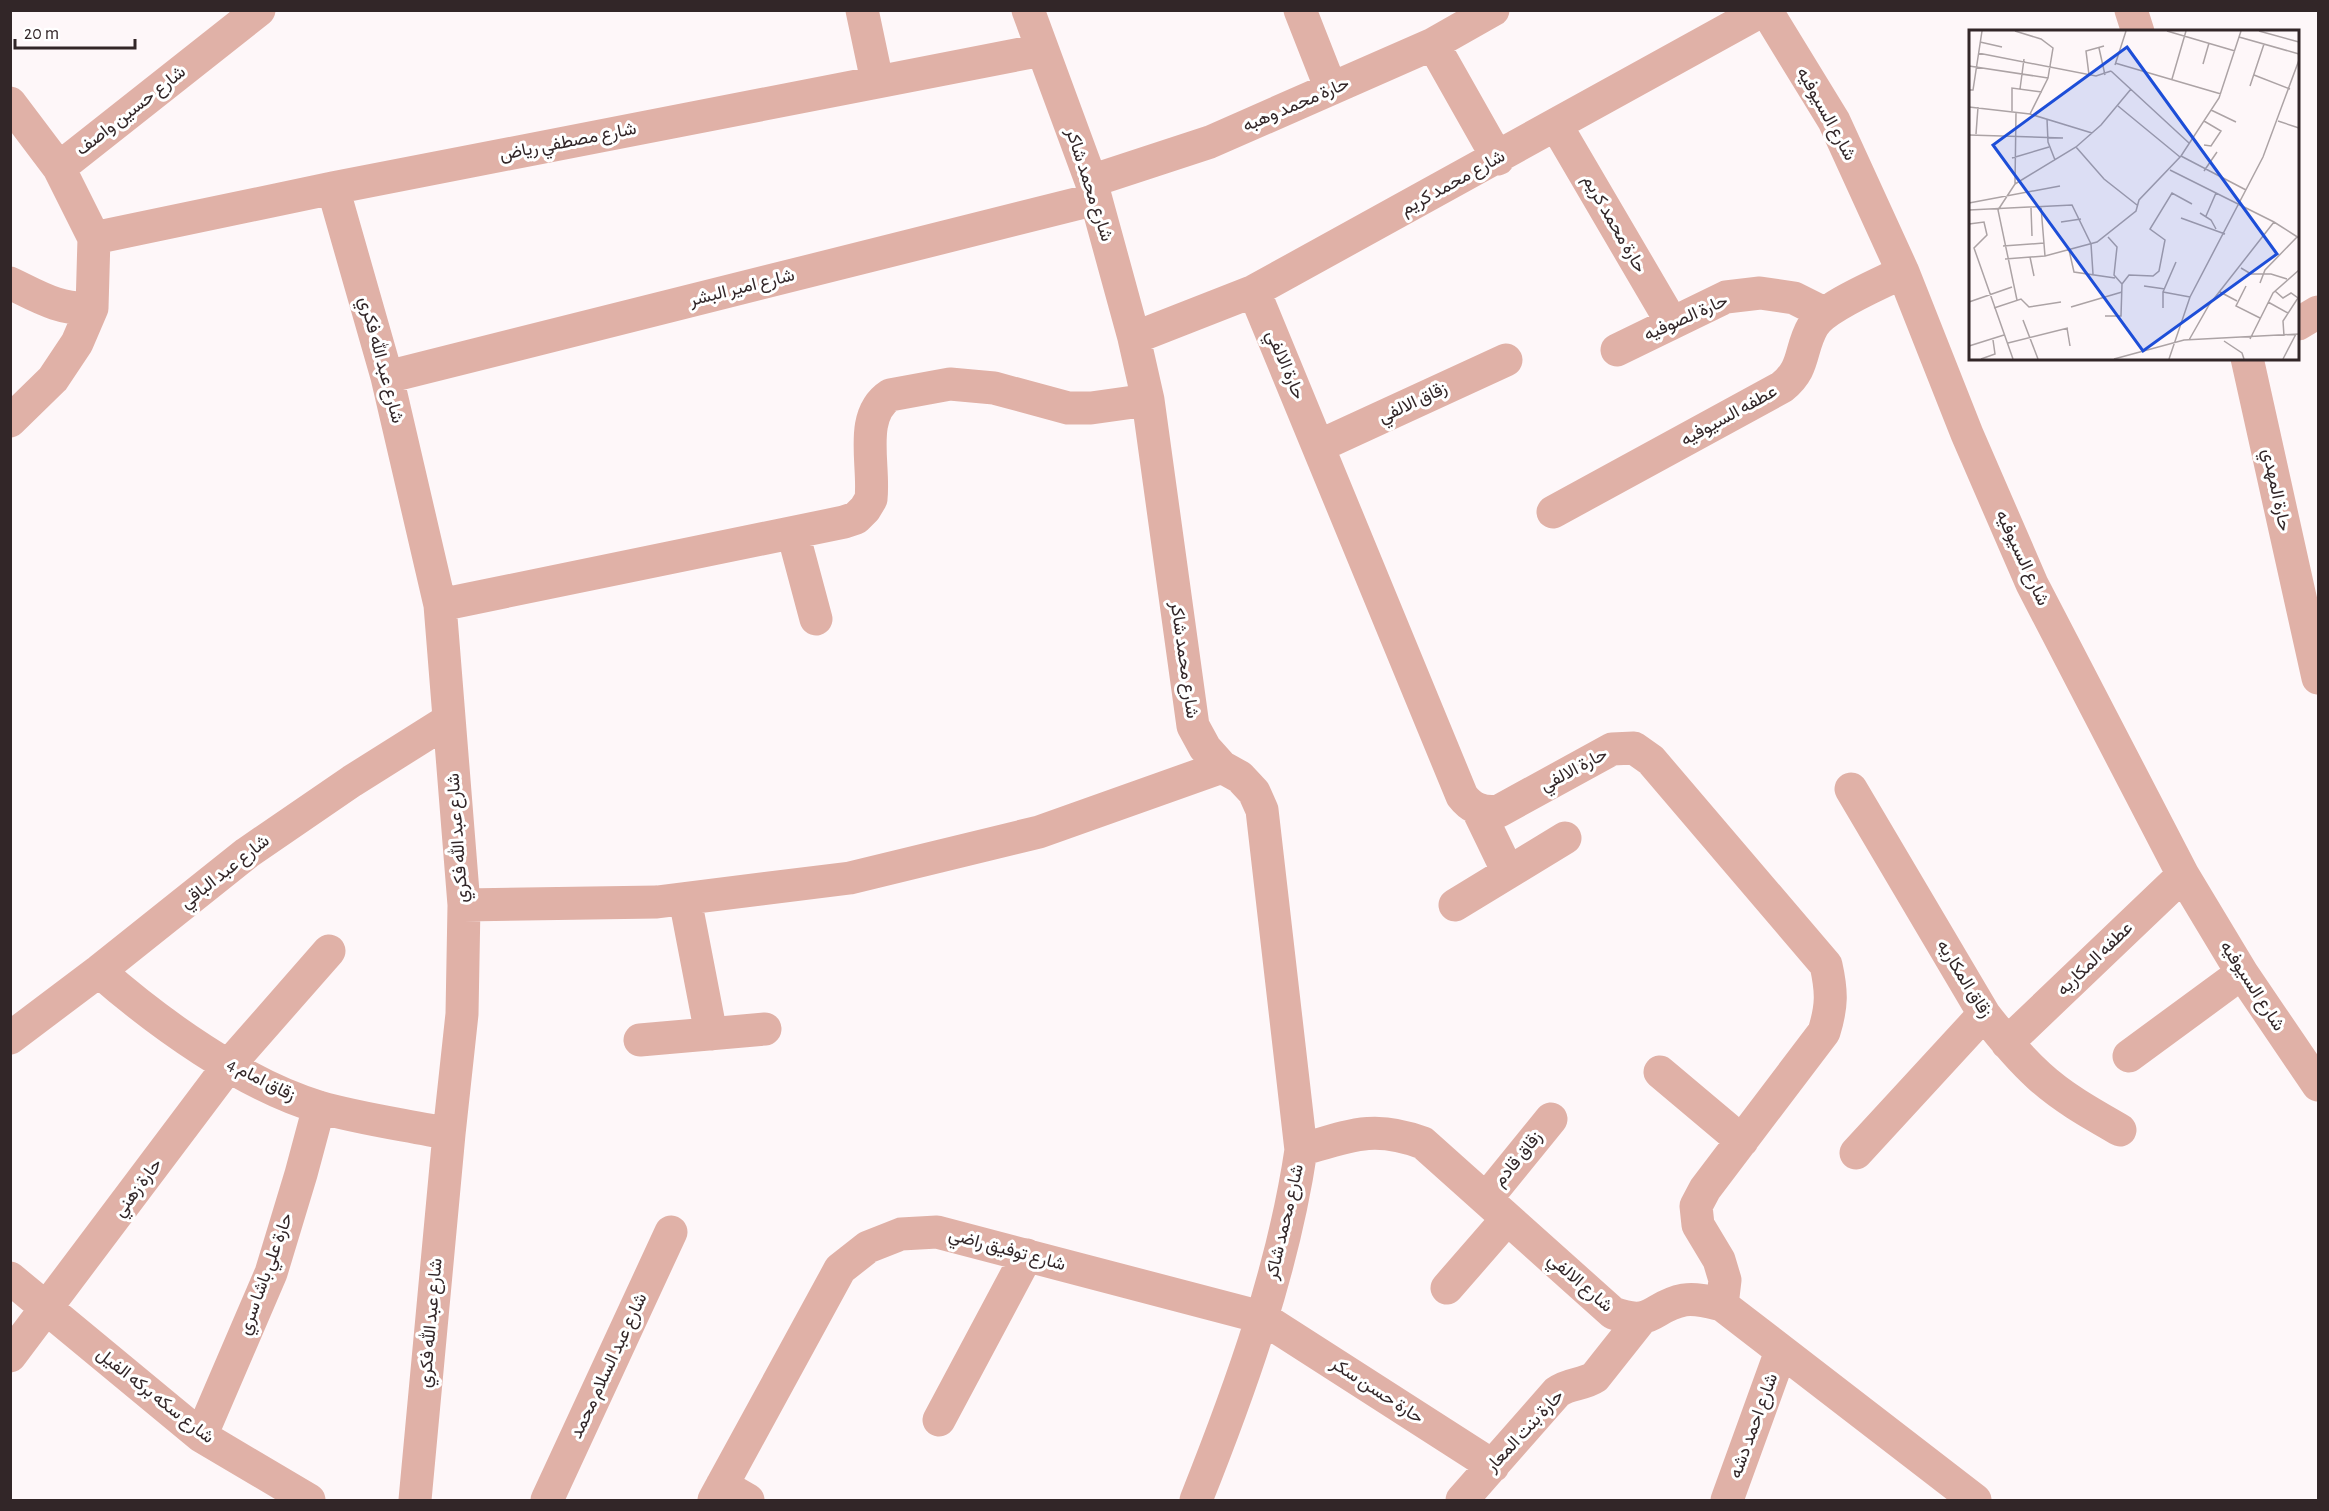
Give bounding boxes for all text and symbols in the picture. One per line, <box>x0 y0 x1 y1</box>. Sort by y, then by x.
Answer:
scale bar <box>15 12 135 50</box>
text: 20 m <box>24 25 59 43</box>
inset map <box>1969 30 2299 360</box>
street label: شارع حسين واصف <box>73 63 190 161</box>
street label: شارع السيوفيه <box>1791 64 1859 165</box>
street label: حارة محمد وهبه <box>1240 75 1352 136</box>
street label: شارع مصطفي رياض <box>498 120 639 169</box>
street label: شارع محمد شاكر <box>1060 125 1116 244</box>
street label: شارع محمد كريم <box>1398 147 1509 221</box>
street label: حارة محمد كريم <box>1577 172 1649 277</box>
street label: شارع امير البشر <box>687 266 797 312</box>
street label: حارة الصوفيه <box>1641 292 1731 345</box>
street label: شارع عبد الله فكري <box>351 294 409 426</box>
street label: حارة الالفي <box>1258 328 1308 404</box>
street label: زقاق الالفي <box>1376 379 1452 431</box>
street label: عطفه السيوفيه <box>1678 382 1781 451</box>
street label: حارة المهدي <box>2254 447 2294 534</box>
street label: شارع السيوفيه <box>1990 507 2052 609</box>
street label: شارع محمد شاكر <box>1165 599 1201 720</box>
street label: حارة الالفي <box>1537 745 1613 800</box>
street label: شارع عبد الله فكري <box>441 772 477 904</box>
street label: شارع عبد الباقي <box>177 832 276 916</box>
street label: عطفه المكاريه <box>2054 919 2137 1000</box>
street label: زقاق المكاريه <box>1932 937 1995 1022</box>
street label: شارع السيوفيه <box>2215 938 2288 1035</box>
street label: زقاق امام 4 <box>223 1055 298 1107</box>
street label: زقاق قادم <box>1490 1128 1547 1191</box>
street label: حارة زهني <box>110 1155 170 1224</box>
street label: شارع محمد شاكر <box>1263 1163 1309 1283</box>
street label: حارة علي باشا سري <box>236 1211 301 1339</box>
street label: شارع توفيق راضي <box>945 1226 1067 1279</box>
street label: شارع الالفي <box>1541 1250 1616 1320</box>
street label: شارع عبد الله فكري <box>413 1257 451 1389</box>
street label: شارع عبد السلام محمد <box>567 1291 652 1442</box>
street label: شارع سكه بركه الفيل <box>92 1345 217 1449</box>
street label: حارة حسن سكر <box>1326 1354 1427 1428</box>
street label: شارع احمد دشه <box>1727 1371 1783 1482</box>
street label: حارة بنت المعار <box>1482 1387 1568 1477</box>

